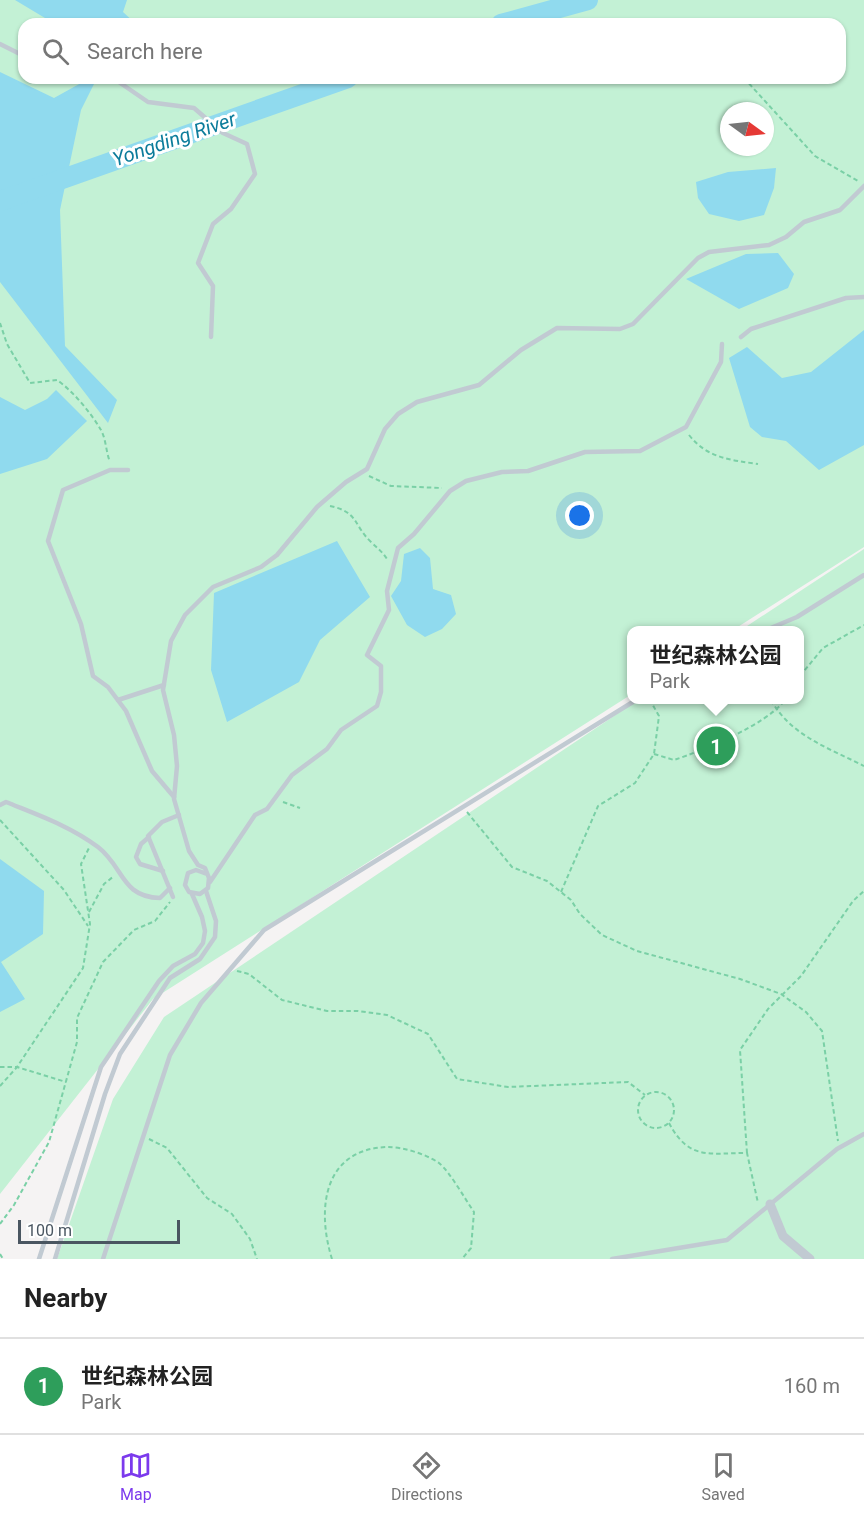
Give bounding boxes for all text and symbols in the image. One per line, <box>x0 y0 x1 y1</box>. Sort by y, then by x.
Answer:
search box <box>18 18 846 84</box>
icon: search <box>39 35 72 68</box>
text: Search here <box>87 39 203 64</box>
north arrow <box>720 102 774 156</box>
water label: Yongding River <box>109 106 240 171</box>
your location <box>565 501 594 530</box>
popup <box>627 626 804 704</box>
text: 世纪森林公园 <box>649 643 782 668</box>
text: Park <box>649 669 690 693</box>
pin: 1 <box>696 724 736 768</box>
scale bar <box>18 1217 180 1244</box>
text: 100 m <box>27 1221 72 1240</box>
text: Nearby <box>24 1283 107 1313</box>
text: 世纪森林公园 <box>81 1364 213 1389</box>
text: 1 <box>38 1374 49 1398</box>
text: 160 m <box>784 1374 840 1398</box>
text: Park <box>81 1390 121 1414</box>
tab: Map <box>119 1449 152 1504</box>
tab: Directions <box>391 1449 463 1504</box>
tab: Saved <box>701 1449 745 1504</box>

